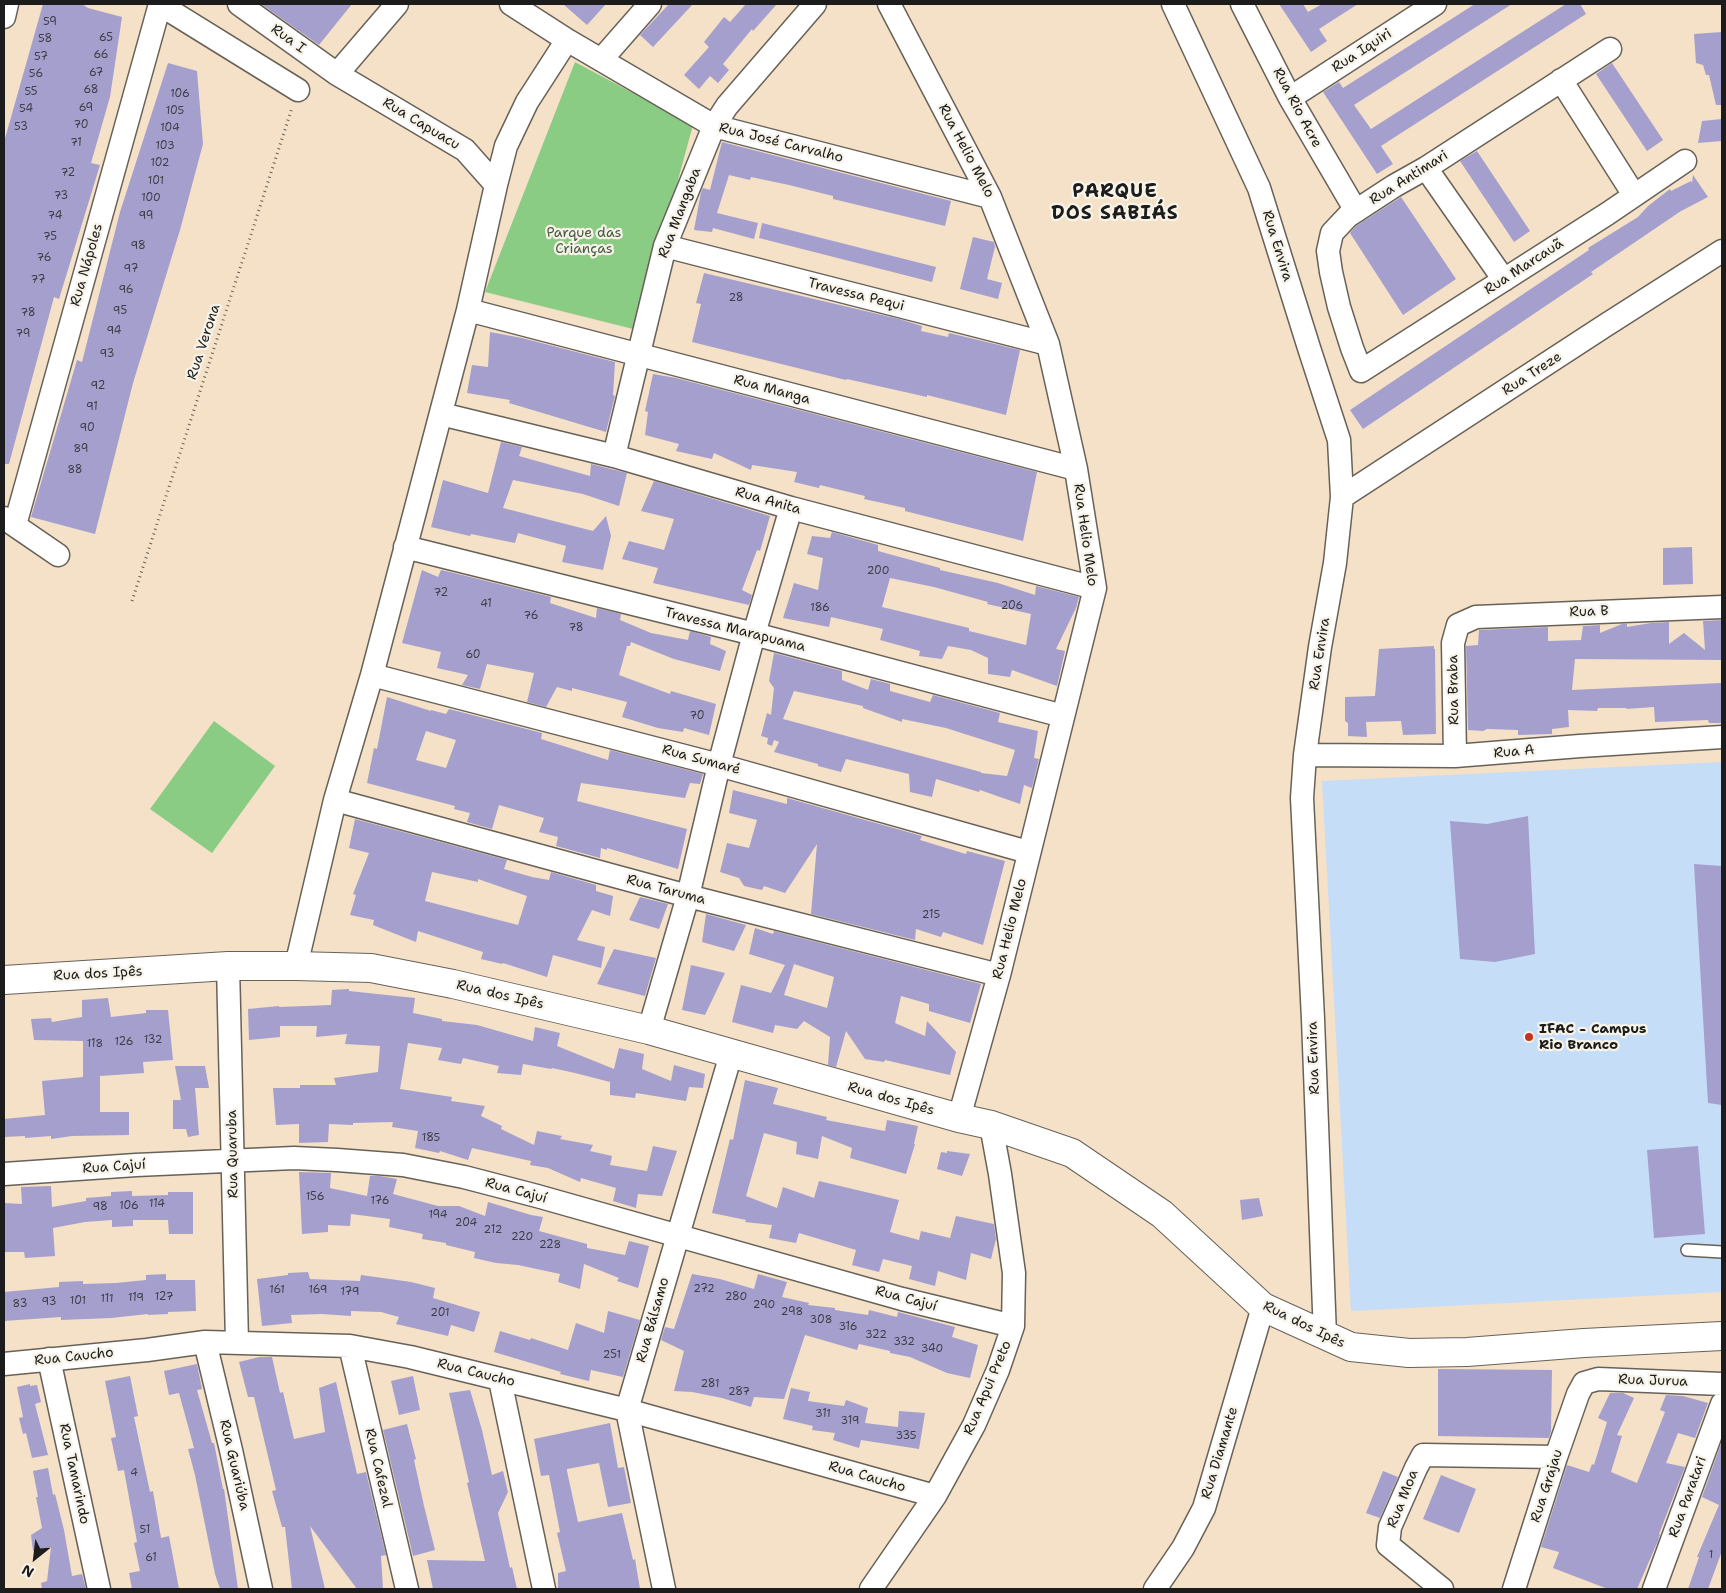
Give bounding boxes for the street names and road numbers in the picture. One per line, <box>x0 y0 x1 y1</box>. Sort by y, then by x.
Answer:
street label: Rua I <box>267 21 309 57</box>
street label: Rua Iquiri <box>1329 25 1395 77</box>
street label: Rua Rio Acre <box>1269 65 1325 151</box>
street label: Rua Capuacu <box>379 94 463 154</box>
street label: Rua Helio Melo <box>934 101 998 201</box>
street label: Rua José Carvalho <box>717 119 845 167</box>
street label: Rua Antimari <box>1367 147 1451 209</box>
street label: Rua Mangaba <box>655 165 705 261</box>
street label: Rua Envira <box>1258 209 1296 283</box>
street label: Rua Nápoles <box>67 222 107 308</box>
street label: Rua Marcauã <box>1481 235 1567 299</box>
street label: Travessa Pequi <box>806 275 906 315</box>
street label: Rua Verona <box>184 302 224 382</box>
street label: Rua Treze <box>1499 349 1565 399</box>
street label: Rua Manga <box>732 372 812 408</box>
street label: Rua Helio Melo <box>1069 483 1101 587</box>
street label: Rua Anita <box>733 484 803 518</box>
street label: Rua B <box>1569 603 1609 621</box>
street label: Travessa Marapuama <box>663 604 807 656</box>
street label: Rua Envira <box>1306 617 1334 691</box>
street label: Rua Braba <box>1445 655 1463 725</box>
street label: Rua Sumaré <box>660 741 742 779</box>
street label: Rua A <box>1493 742 1535 762</box>
street label: Rua Taruma <box>625 871 707 909</box>
street label: Rua Helio Melo <box>989 877 1031 981</box>
street label: Rua dos Ipês <box>53 963 143 985</box>
street label: Rua dos Ipês <box>455 977 545 1013</box>
street label: Rua Envira <box>1304 1021 1324 1095</box>
street label: Rua dos Ipês <box>846 1079 936 1119</box>
street label: Rua Quaruba <box>224 1110 242 1198</box>
street label: Rua Cajuí <box>82 1156 146 1178</box>
street label: Rua Cajuí <box>483 1175 549 1207</box>
street label: Rua Bálsamo <box>633 1276 673 1364</box>
street label: Rua Cajuí <box>873 1283 939 1315</box>
street label: Rua dos Ipês <box>1260 1298 1348 1352</box>
street label: Rua Apui Preto <box>961 1338 1015 1438</box>
street label: Rua Caucho <box>34 1344 114 1370</box>
street label: Rua Caucho <box>435 1355 517 1391</box>
street label: Rua Jurua <box>1618 1371 1688 1391</box>
street label: Rua Diamante <box>1198 1405 1242 1501</box>
street label: Rua Guariúba <box>215 1418 253 1512</box>
street label: Rua Tamarindo <box>55 1422 93 1526</box>
street label: Rua Cafezal <box>361 1427 395 1509</box>
street label: Rua Grajau <box>1527 1447 1567 1525</box>
street label: Rua Paratari <box>1666 1454 1710 1540</box>
street label: Rua Caucho <box>826 1458 908 1496</box>
street label: Rua Moa <box>1384 1467 1422 1531</box>

